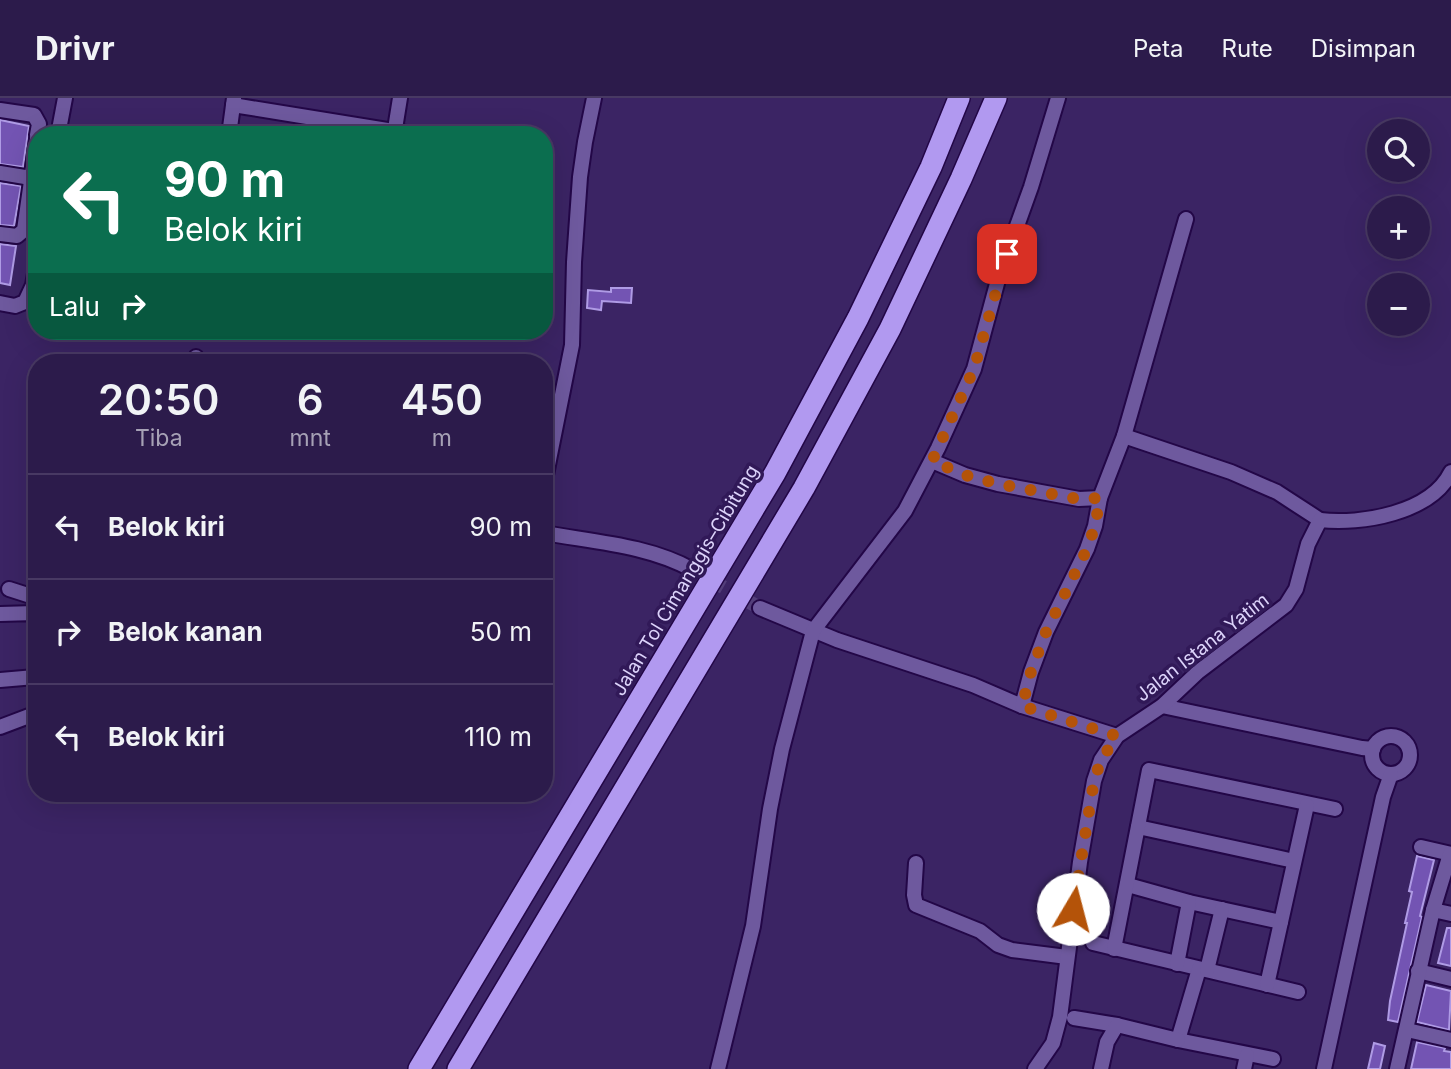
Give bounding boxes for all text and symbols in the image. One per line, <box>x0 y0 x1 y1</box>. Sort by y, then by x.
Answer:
text: Drivr <box>35 28 115 68</box>
text: Peta <box>1133 34 1184 63</box>
text: Rute <box>1222 34 1273 63</box>
text: Disimpan <box>1311 34 1416 63</box>
map controls <box>1367 119 1430 336</box>
button: search <box>1367 119 1430 182</box>
text: 90 m <box>164 150 285 209</box>
icon: left <box>49 154 140 245</box>
button: + <box>1367 196 1430 259</box>
text: Belok kiri <box>164 210 303 249</box>
pin <box>977 224 1037 284</box>
icon: arrive <box>988 235 1026 273</box>
button: − <box>1367 273 1430 336</box>
icon: right <box>114 287 152 325</box>
text: Lalu <box>49 291 100 322</box>
text: 20:50 <box>98 374 219 425</box>
text: 6 <box>297 374 324 425</box>
text: 450 <box>401 374 483 425</box>
text: Tiba <box>135 424 183 452</box>
text: mnt <box>290 424 331 452</box>
text: m <box>432 424 452 452</box>
street label: Jalan Tol Cimanggis–Cibitung <box>607 461 764 700</box>
icon: left <box>49 508 87 546</box>
text: Belok kiri <box>108 511 225 542</box>
text: 90 m <box>469 511 532 542</box>
street label: Jalan Istana Yatim <box>1131 588 1273 706</box>
icon: right <box>49 613 87 651</box>
text: Belok kanan <box>108 616 263 647</box>
text: 50 m <box>470 616 532 647</box>
icon: left <box>49 718 87 756</box>
text: Belok kiri <box>108 721 225 752</box>
text: 110 m <box>464 721 532 752</box>
position arrow <box>1036 872 1110 946</box>

